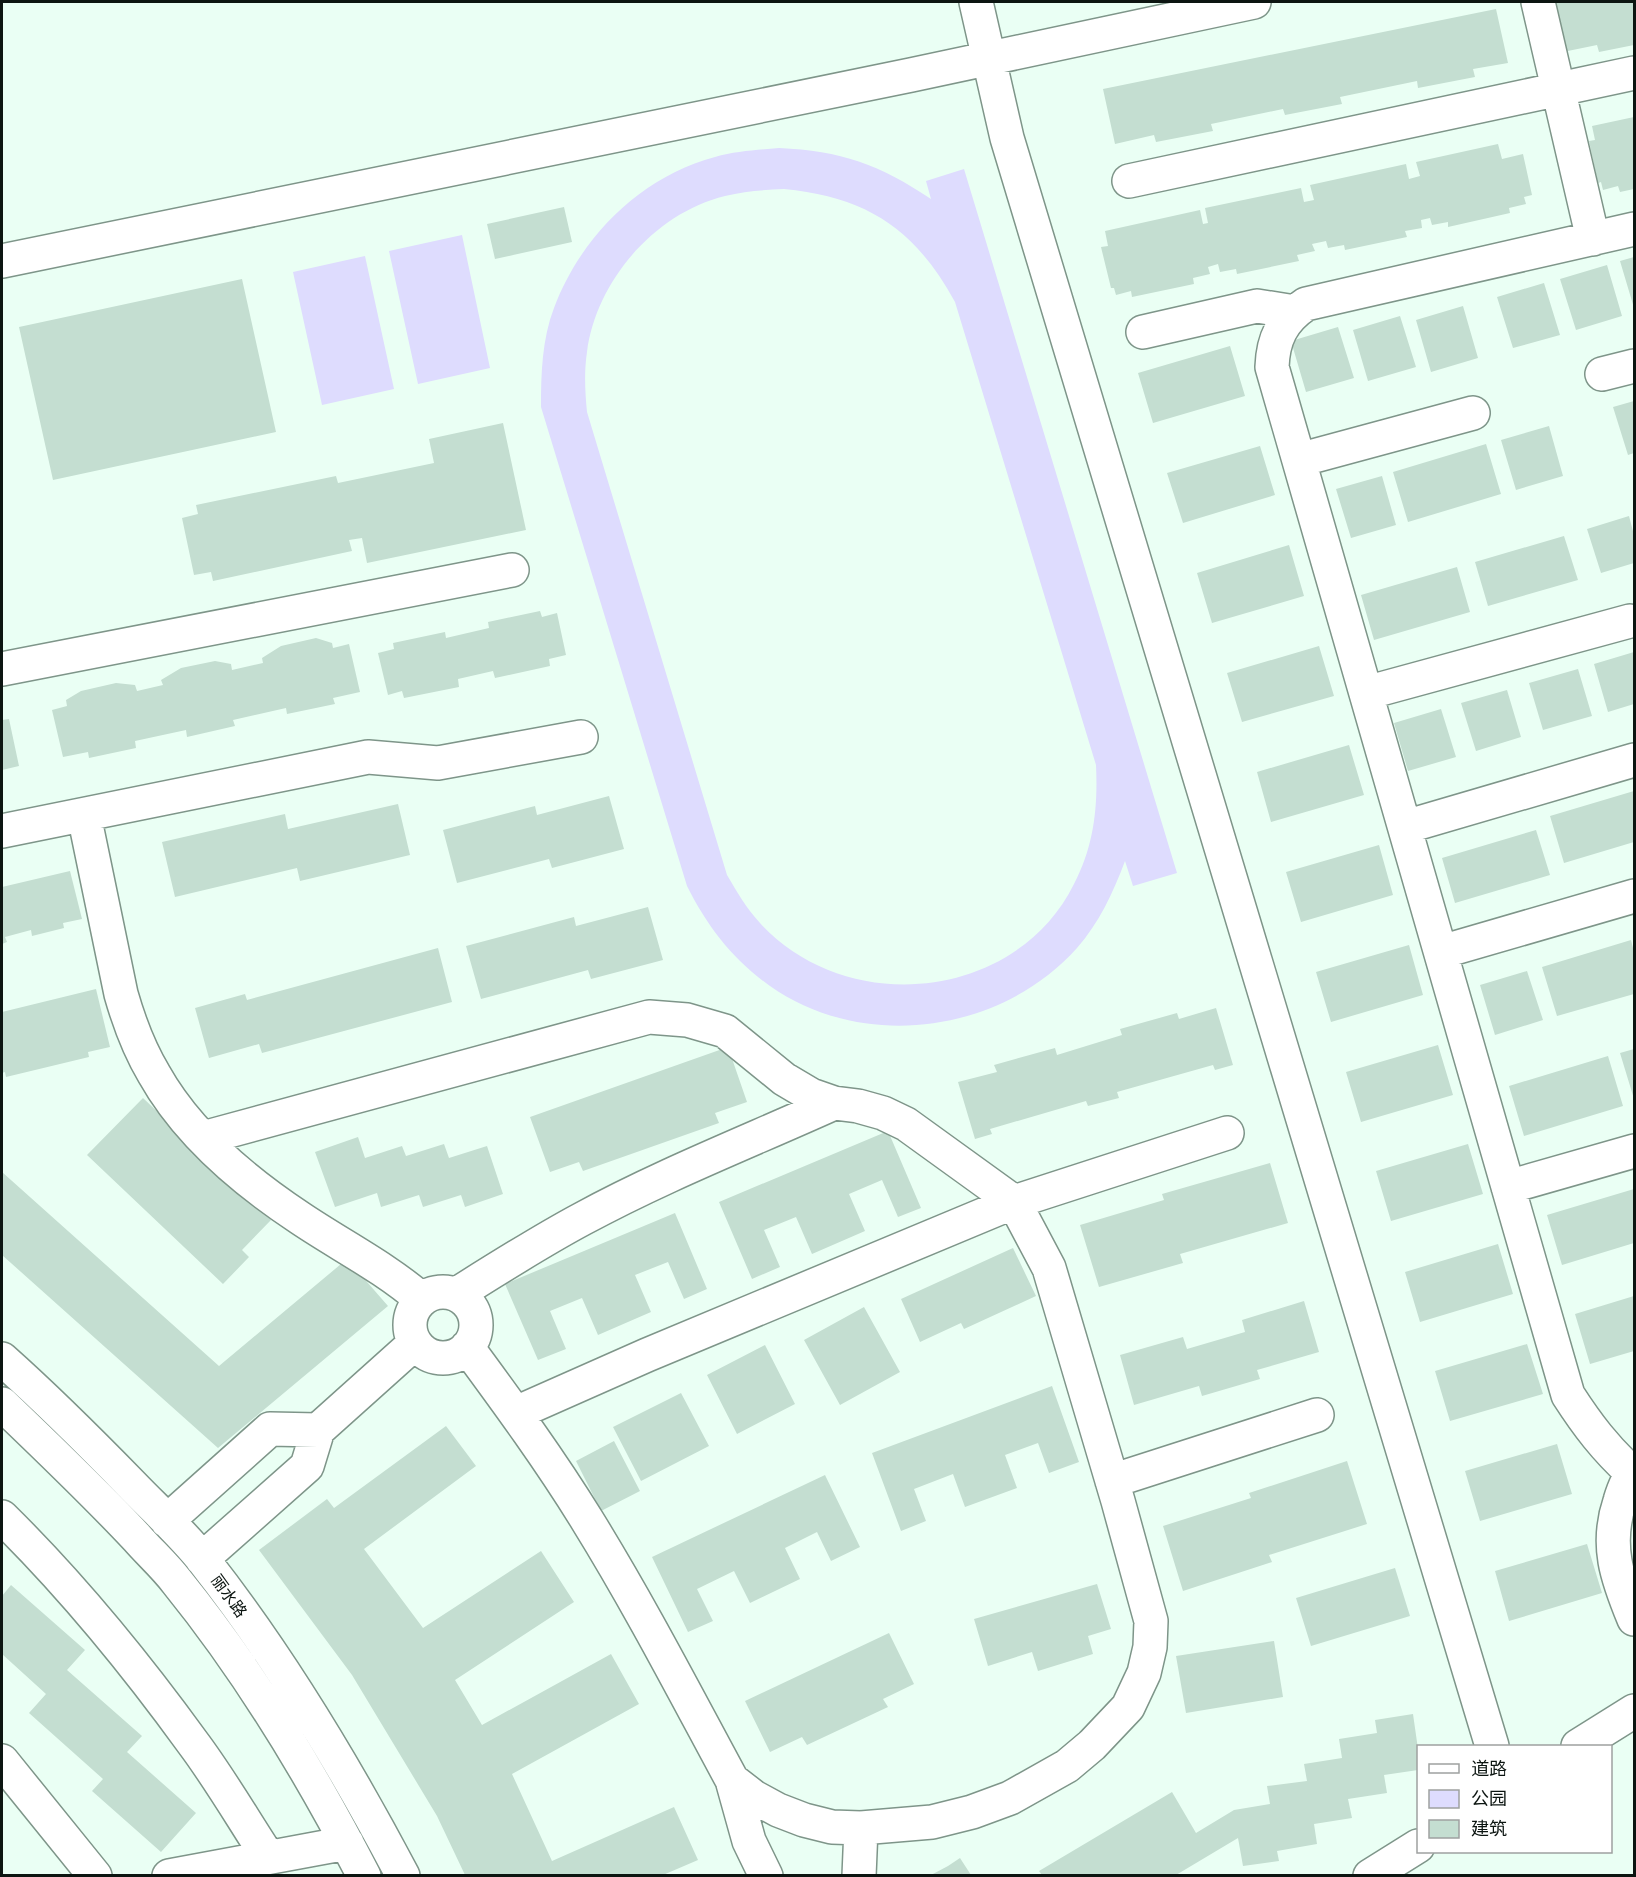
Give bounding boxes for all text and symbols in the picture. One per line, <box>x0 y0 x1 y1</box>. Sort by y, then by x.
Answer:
street label: 丽水路 <box>207 1571 251 1621</box>
legend <box>1417 1745 1612 1853</box>
text: 道路 <box>1471 1758 1507 1779</box>
text: 公园 <box>1471 1788 1507 1809</box>
text: 建筑 <box>1471 1818 1507 1839</box>

